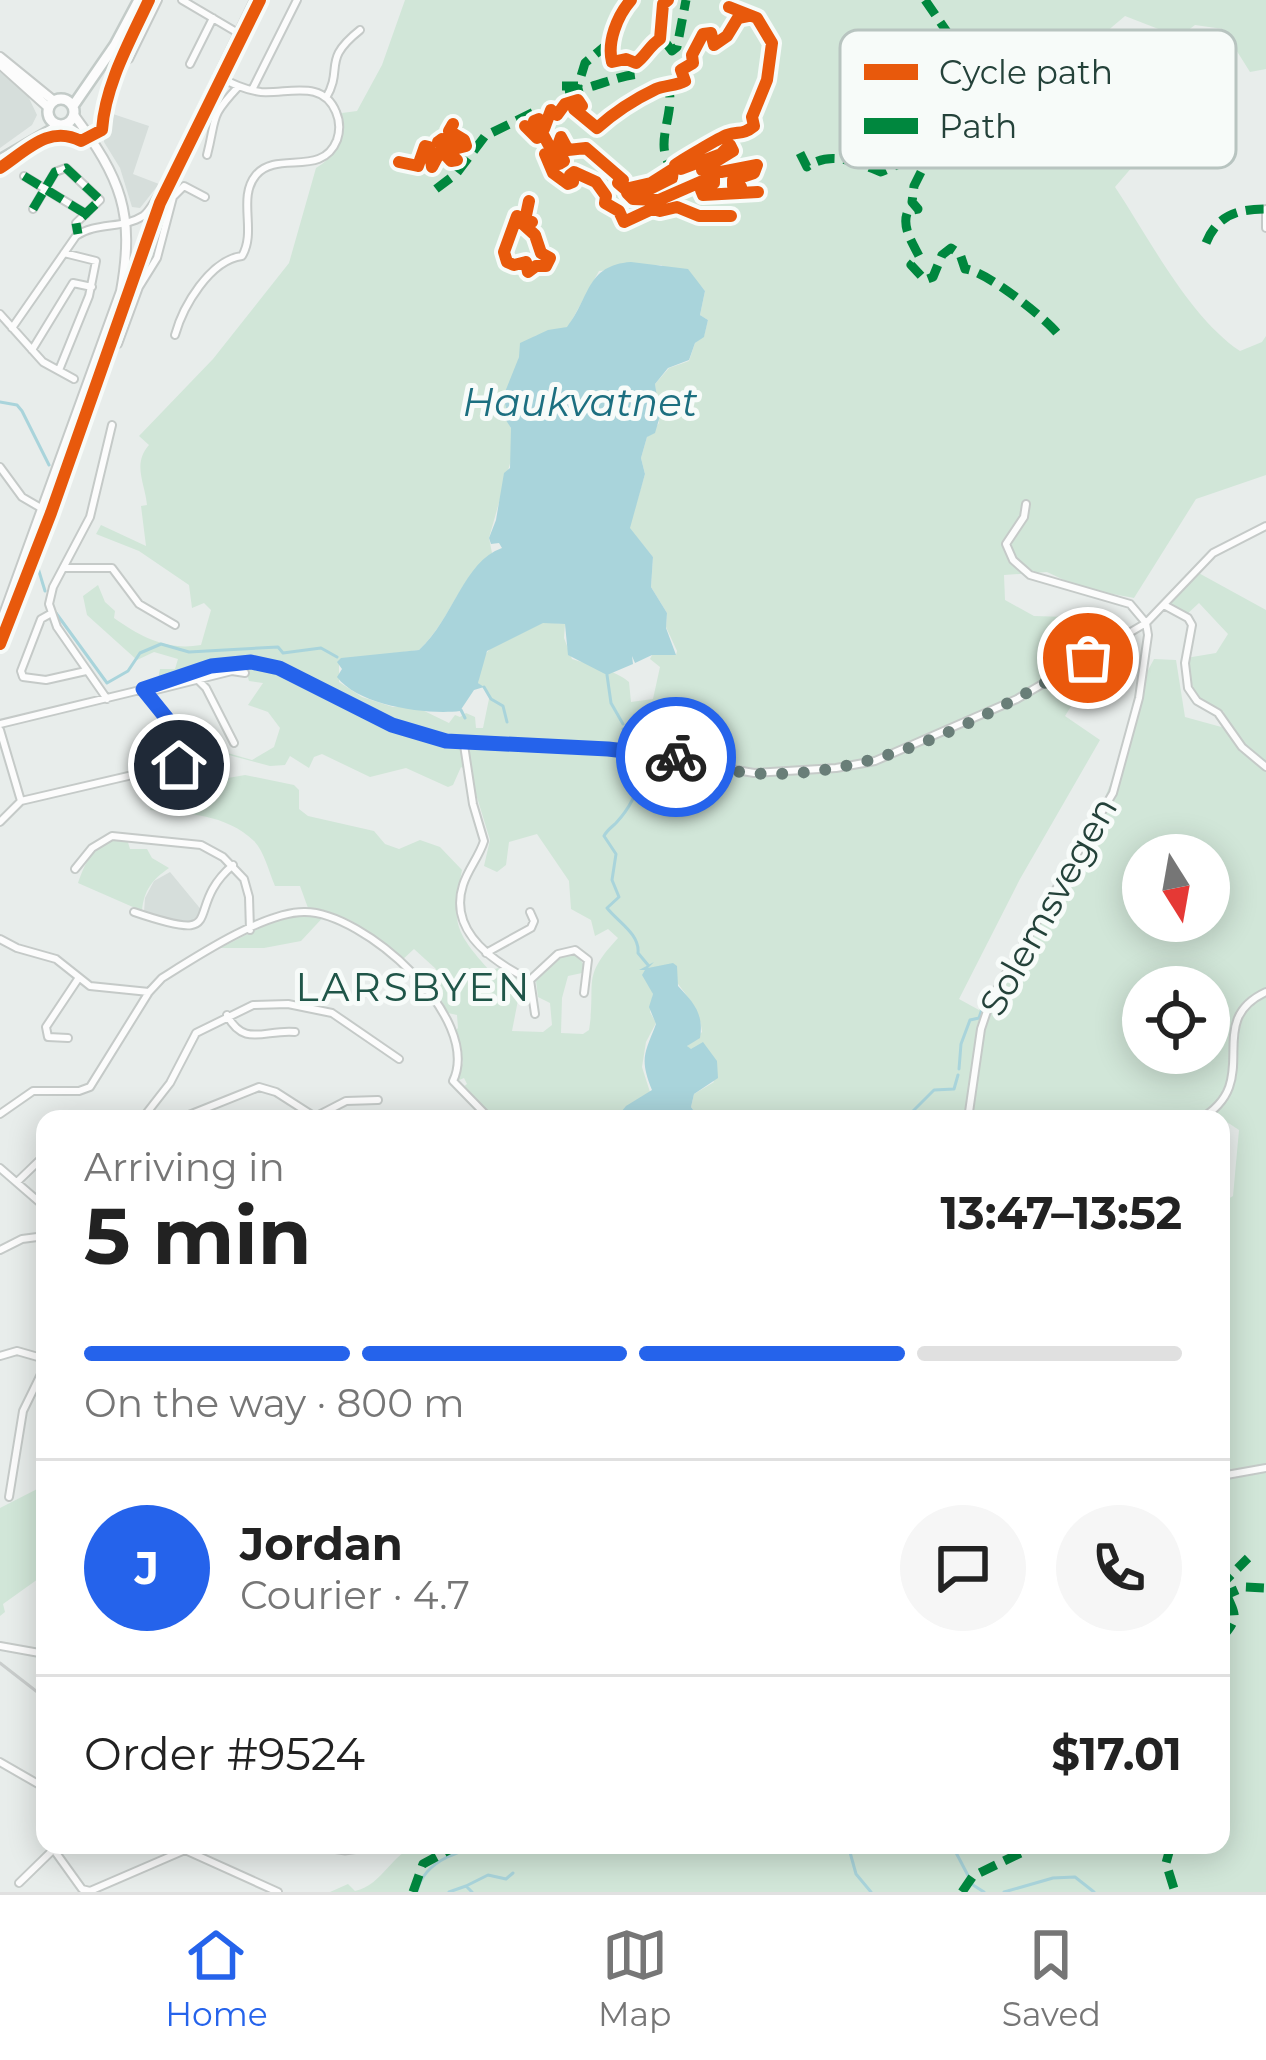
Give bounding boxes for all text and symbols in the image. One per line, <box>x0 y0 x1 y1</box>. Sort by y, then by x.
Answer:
legend <box>840 30 1236 168</box>
text: Cycle path <box>939 52 1113 92</box>
text: Path <box>939 106 1017 146</box>
water label: Haukvatnet <box>462 378 698 426</box>
pin <box>1037 607 1139 709</box>
icon: bag <box>1055 625 1121 691</box>
courier <box>616 697 736 817</box>
pin <box>128 714 230 816</box>
icon: bike <box>643 724 709 790</box>
icon: home <box>146 732 212 798</box>
street label: Solemsvegen <box>970 789 1126 1023</box>
north arrow <box>1122 834 1230 942</box>
map controls <box>1122 834 1230 1074</box>
district label: LARSBYEN <box>296 963 532 1011</box>
button: locate <box>1122 966 1230 1074</box>
text: Arriving in <box>84 1143 285 1191</box>
text: 13:47–13:52 <box>940 1185 1182 1240</box>
text: 5 min <box>84 1188 312 1284</box>
text: On the way · 800 m <box>84 1379 465 1427</box>
button: chat <box>900 1505 1026 1631</box>
button: phone <box>1056 1505 1182 1631</box>
text: Jordan <box>240 1516 403 1571</box>
text: J <box>135 1540 159 1595</box>
text: Courier · 4.7 <box>240 1571 470 1619</box>
text: Order #9524 <box>84 1726 365 1781</box>
text: $17.01 <box>1051 1726 1182 1781</box>
tab: Home <box>165 1922 268 2034</box>
tab: Map <box>598 1922 671 2034</box>
tab: Saved <box>1002 1922 1101 2034</box>

